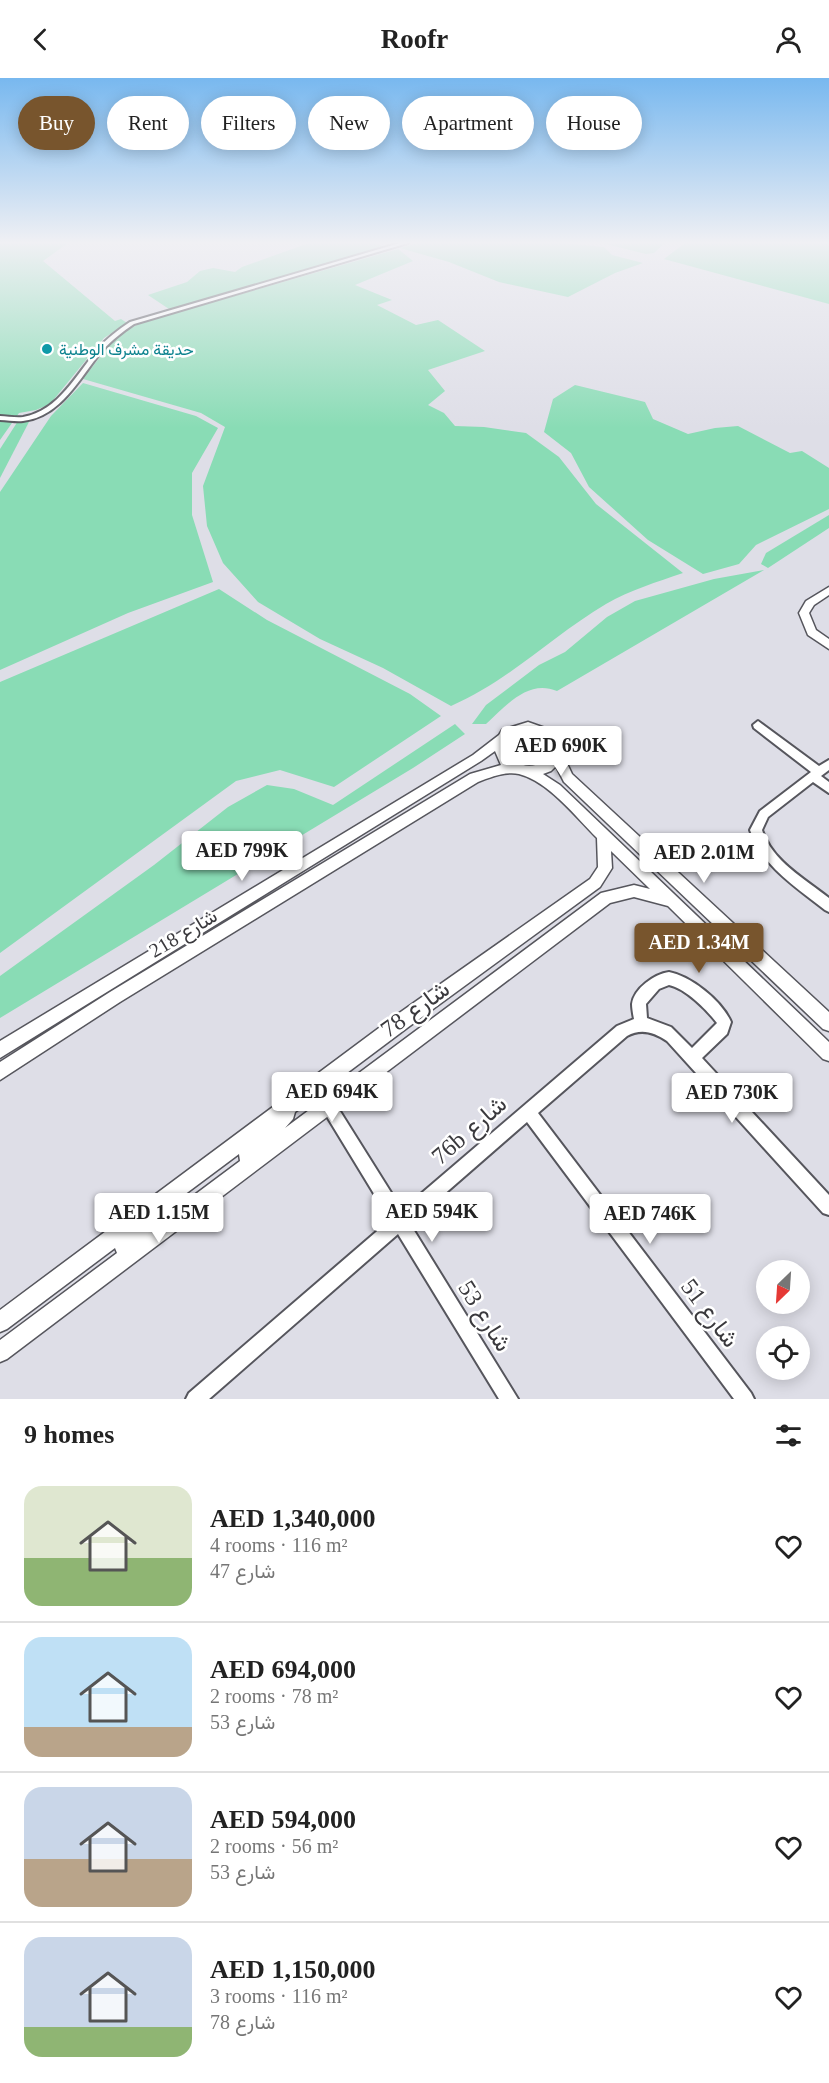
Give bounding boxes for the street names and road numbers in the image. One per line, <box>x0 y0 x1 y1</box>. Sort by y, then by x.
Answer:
street label: شارع 218 <box>145 904 222 964</box>
street label: شارع 78 <box>376 975 456 1045</box>
street label: 76b شارع <box>426 1091 514 1172</box>
street label: شارع 51 <box>674 1274 744 1354</box>
street label: شارع 53 <box>451 1276 517 1358</box>

